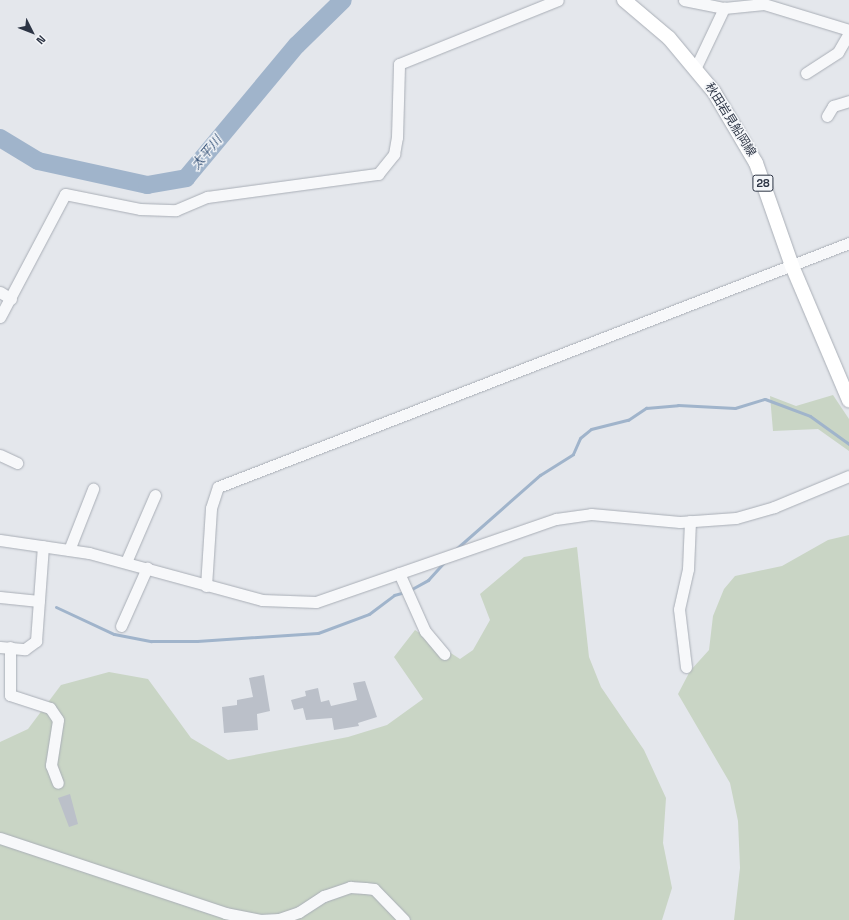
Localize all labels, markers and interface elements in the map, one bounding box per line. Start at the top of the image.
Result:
north arrow [12,12,52,52]
text: N [33,33,49,47]
street label: 秋田岩見船岡線 [702,81,758,159]
water label: 太平川 [188,133,226,173]
road number: 28 [752,174,774,192]

